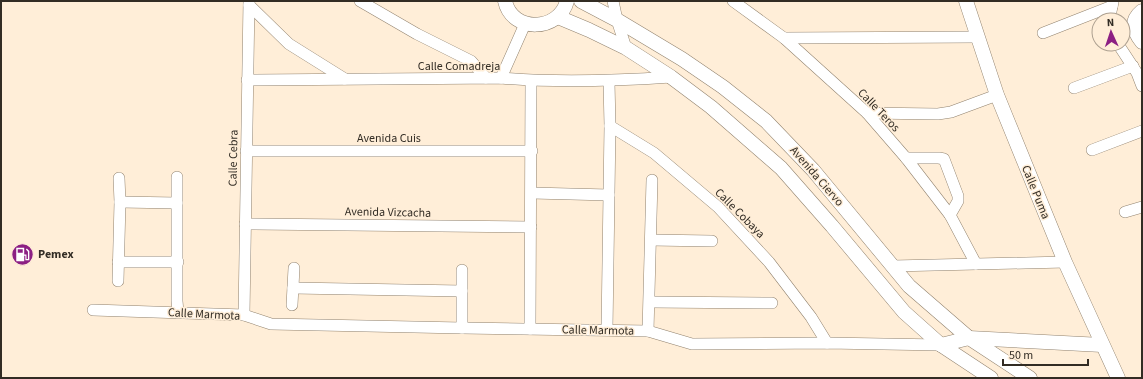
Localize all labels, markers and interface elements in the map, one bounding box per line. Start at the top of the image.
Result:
north arrow [1091,12,1131,52]
text: N [1106,15,1115,30]
street label: Calle Comadreja [418,58,500,75]
street label: Calle Teros [854,85,904,136]
street label: Calle Cebra [225,129,242,187]
street label: Avenida Cuis [357,130,421,147]
street label: Avenida Ciervo [786,143,848,210]
street label: Calle Puma [1017,163,1054,222]
street label: Calle Cobaya [711,184,769,242]
street label: Avenida Vizcacha [345,203,431,222]
fuel station icon: Pemex [10,241,36,267]
place label: Pemex [38,246,74,263]
street label: Calle Marmota [167,304,241,325]
street label: Calle Marmota [562,321,634,340]
scale bar [1003,341,1088,367]
text: 50 m [1009,347,1033,364]

